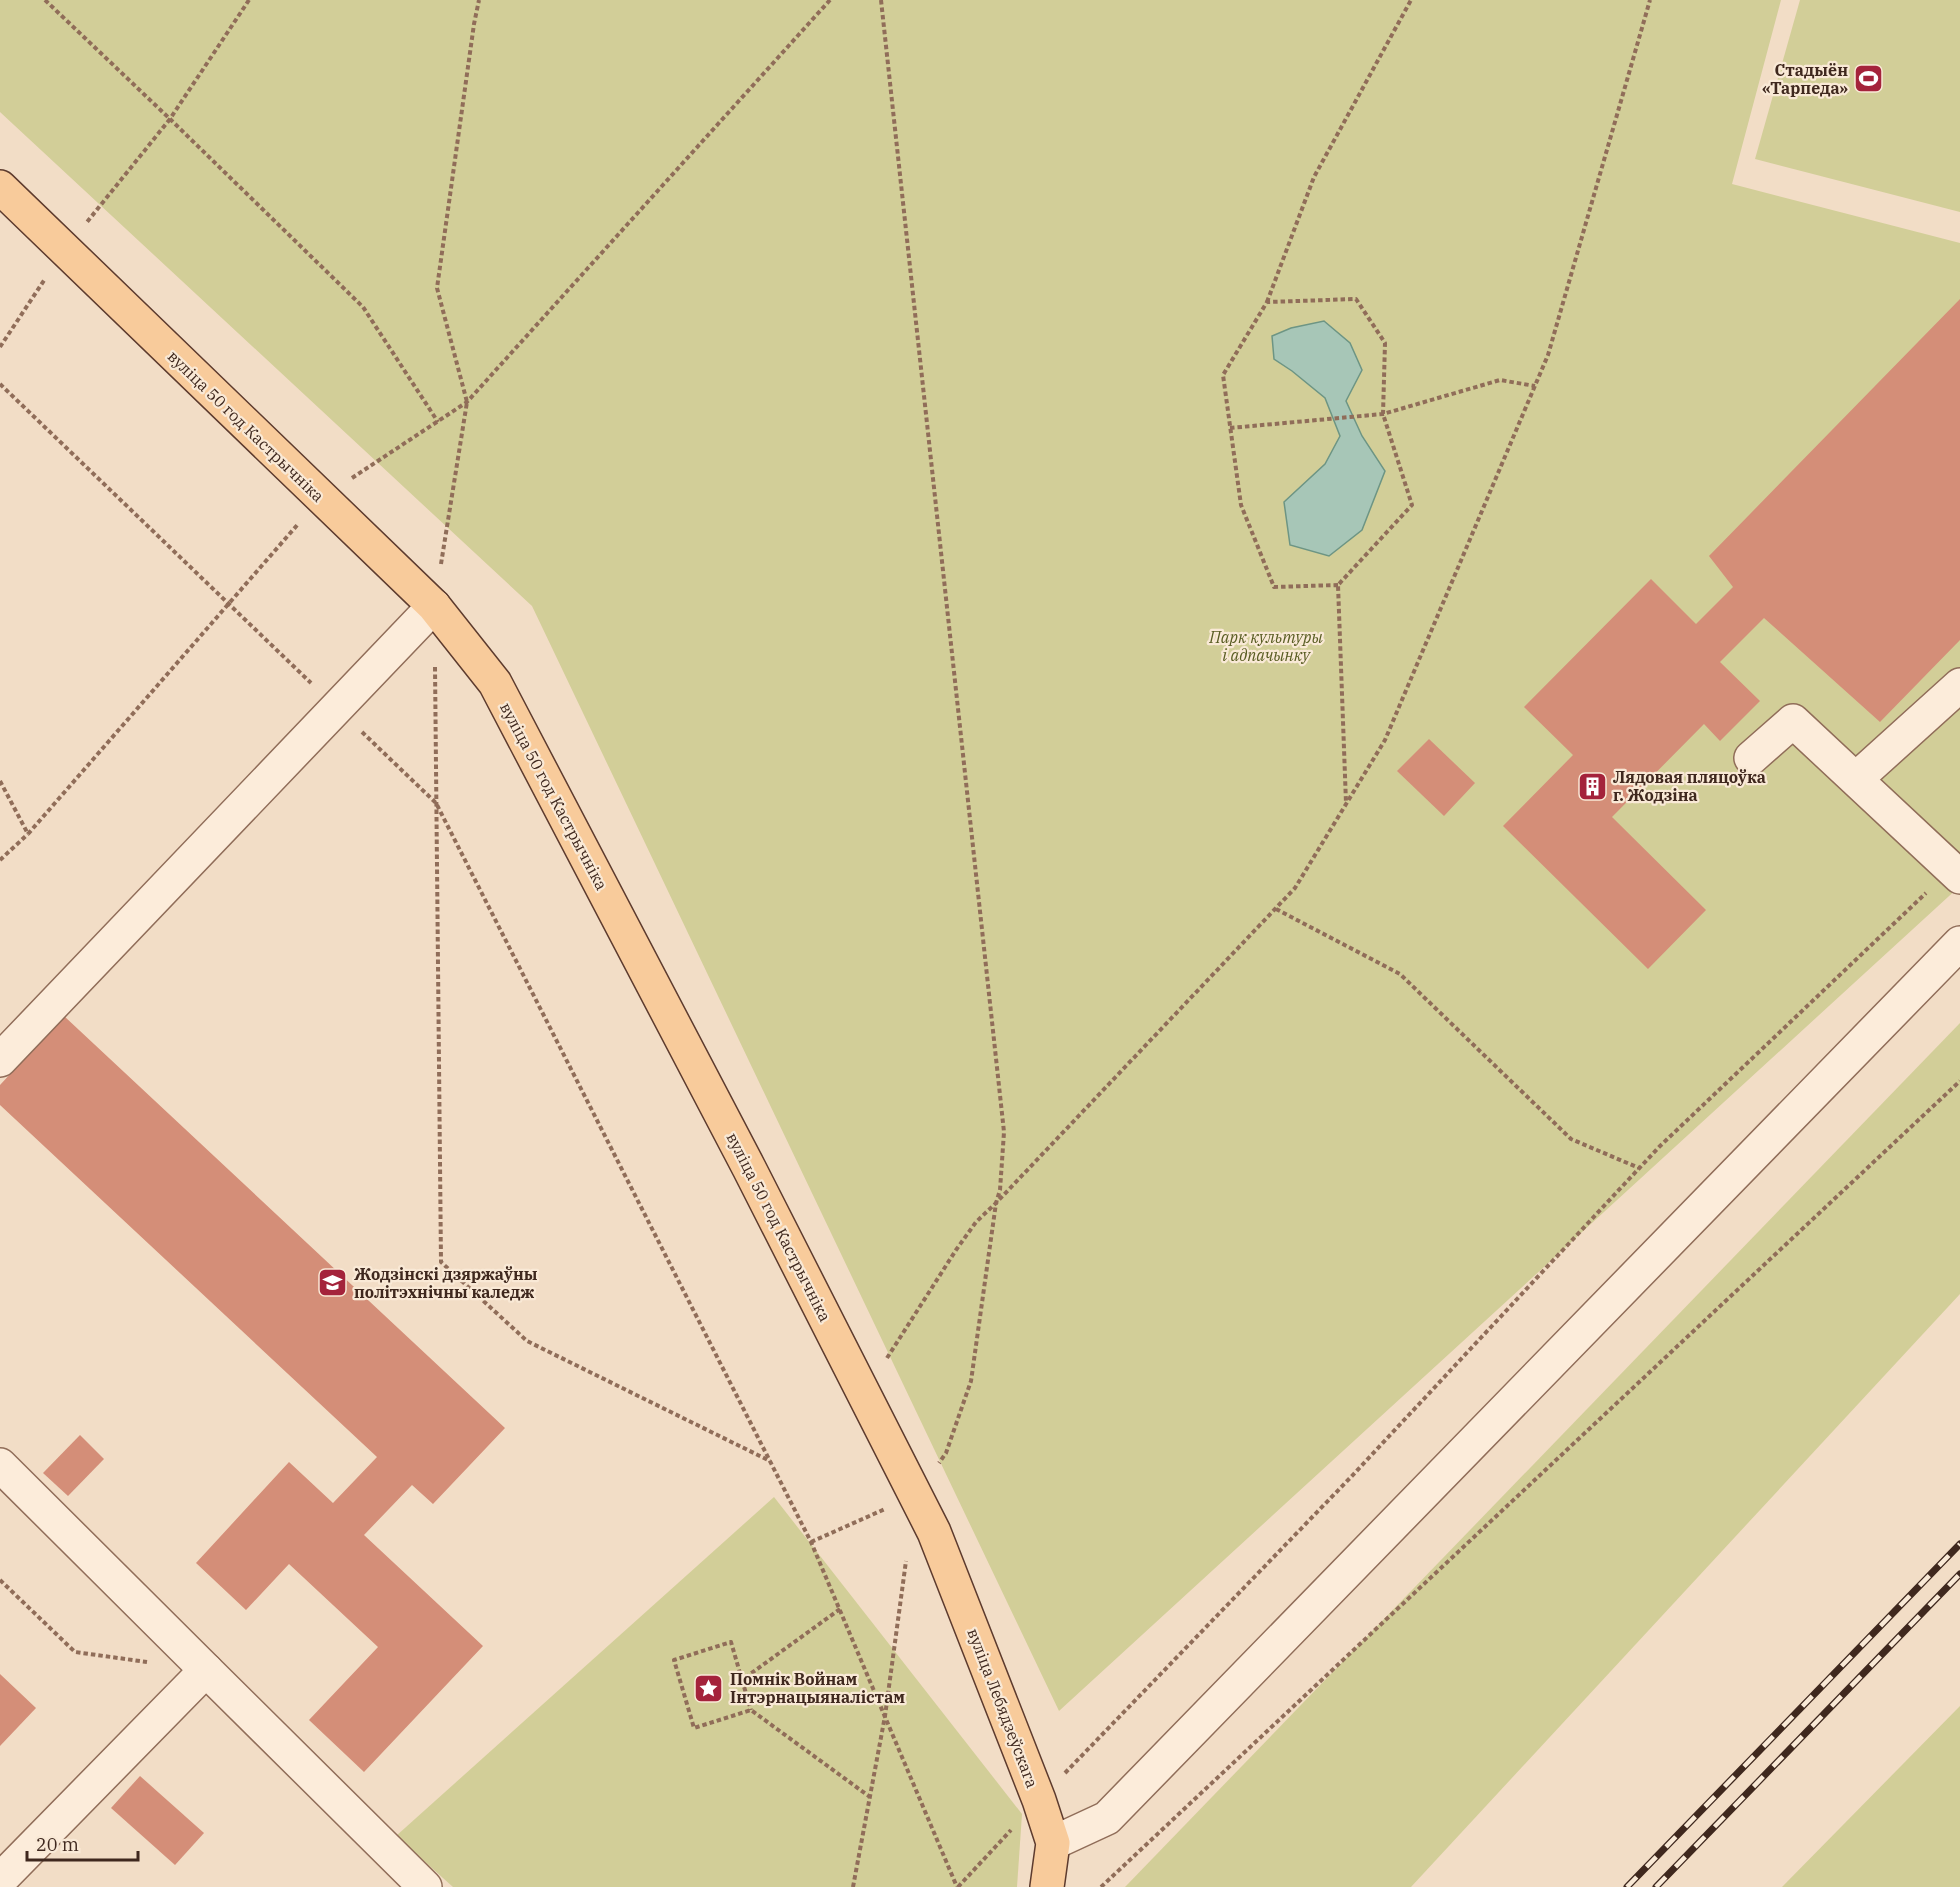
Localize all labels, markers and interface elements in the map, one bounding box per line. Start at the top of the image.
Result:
place label: Стадыён «Тарпеда» [1762,60,1848,98]
sports icon: Стадыён «Тарпеда» [1853,63,1885,95]
street label: вуліца 50 год Кастрычніка [164,346,329,506]
park label: Парк культуры і адпачынку [1208,627,1323,665]
street label: вуліца 50 год Кастрычніка [496,699,612,894]
place label: Лядовая пляцоўка г. Жодзіна [1613,767,1766,805]
building icon: Лядовая пляцоўка г. Жодзіна [1576,770,1608,802]
street label: вуліца 50 год Кастрычніка [722,1129,836,1325]
place label: Жодзінскі дзяржаўны політэхнічны каледж [354,1264,538,1302]
school or university icon: Жодзінскі дзяржаўны політэхнічны каледж [317,1267,349,1299]
street label: вуліца Лебядзеўскага [963,1625,1043,1791]
place label: Помнік Войнам Інтэрнацыяналістам [730,1669,905,1707]
place icon: Помнік Войнам Інтэрнацыяналістам [693,1672,725,1704]
scale bar [27,1824,138,1862]
text: 20 m [36,1833,79,1856]

